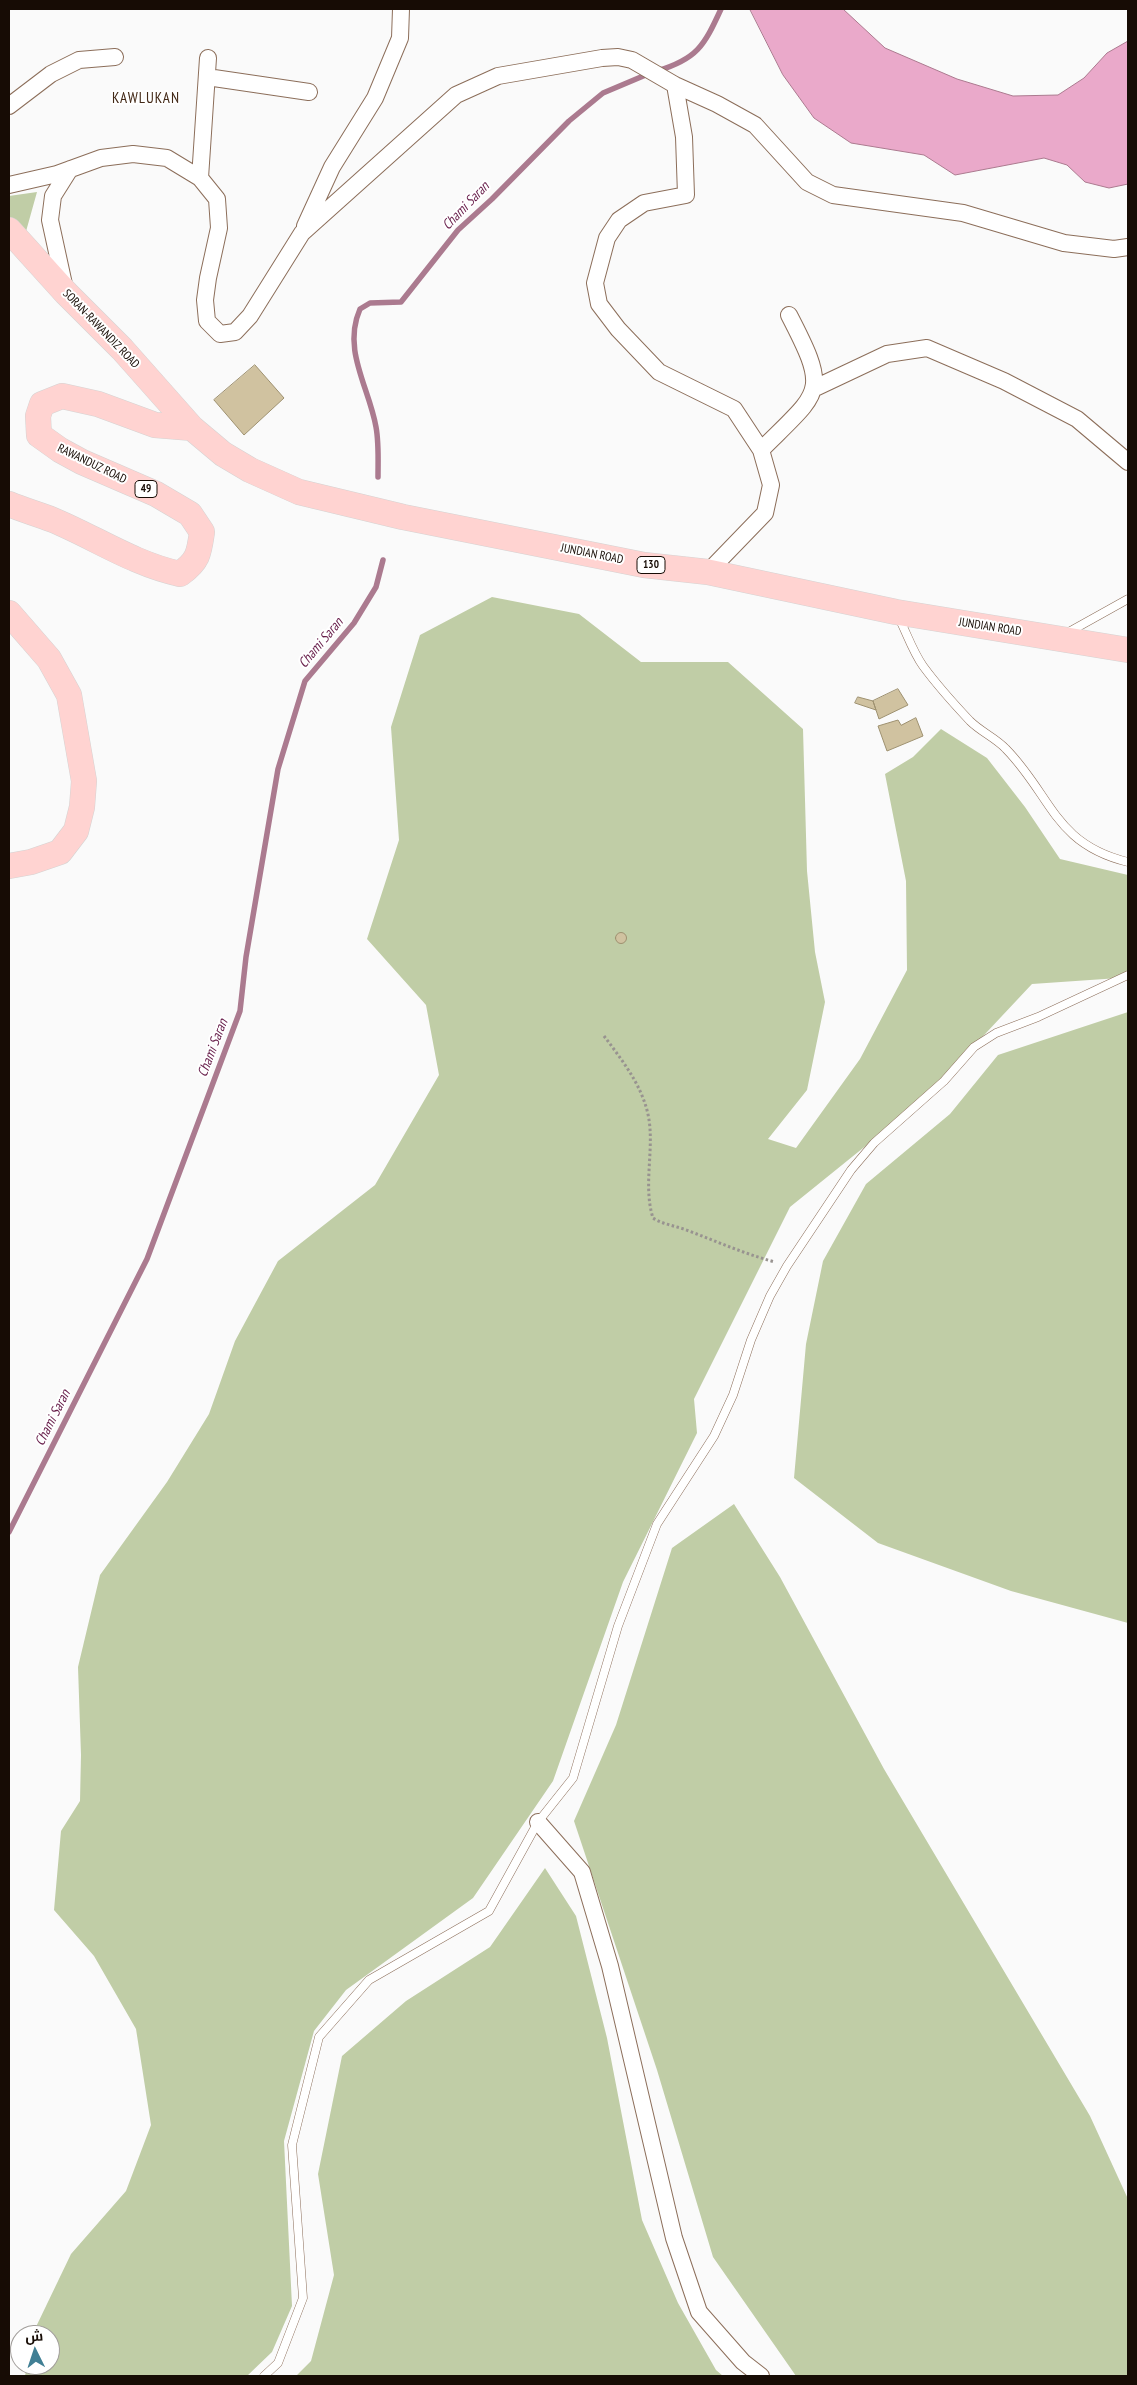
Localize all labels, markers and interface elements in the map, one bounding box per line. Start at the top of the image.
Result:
district label: KAWLUKAN [111,90,181,108]
water label: Chami Saran [439,178,493,234]
street label: SORAN-RAWANDIZ ROAD [60,287,142,371]
street label: RAWANDUZ ROAD [55,441,129,487]
road number: 49 [135,480,157,498]
street label: JUNDIAN ROAD [560,541,624,567]
road number: 130 [637,556,665,574]
water label: Chami Saran [295,614,347,672]
street label: JUNDIAN ROAD [958,615,1022,639]
water label: Chami Saran [194,1017,232,1079]
water label: Chami Saran [32,1387,74,1449]
north arrow [10,2325,60,2375]
text: ش [24,2326,44,2346]

